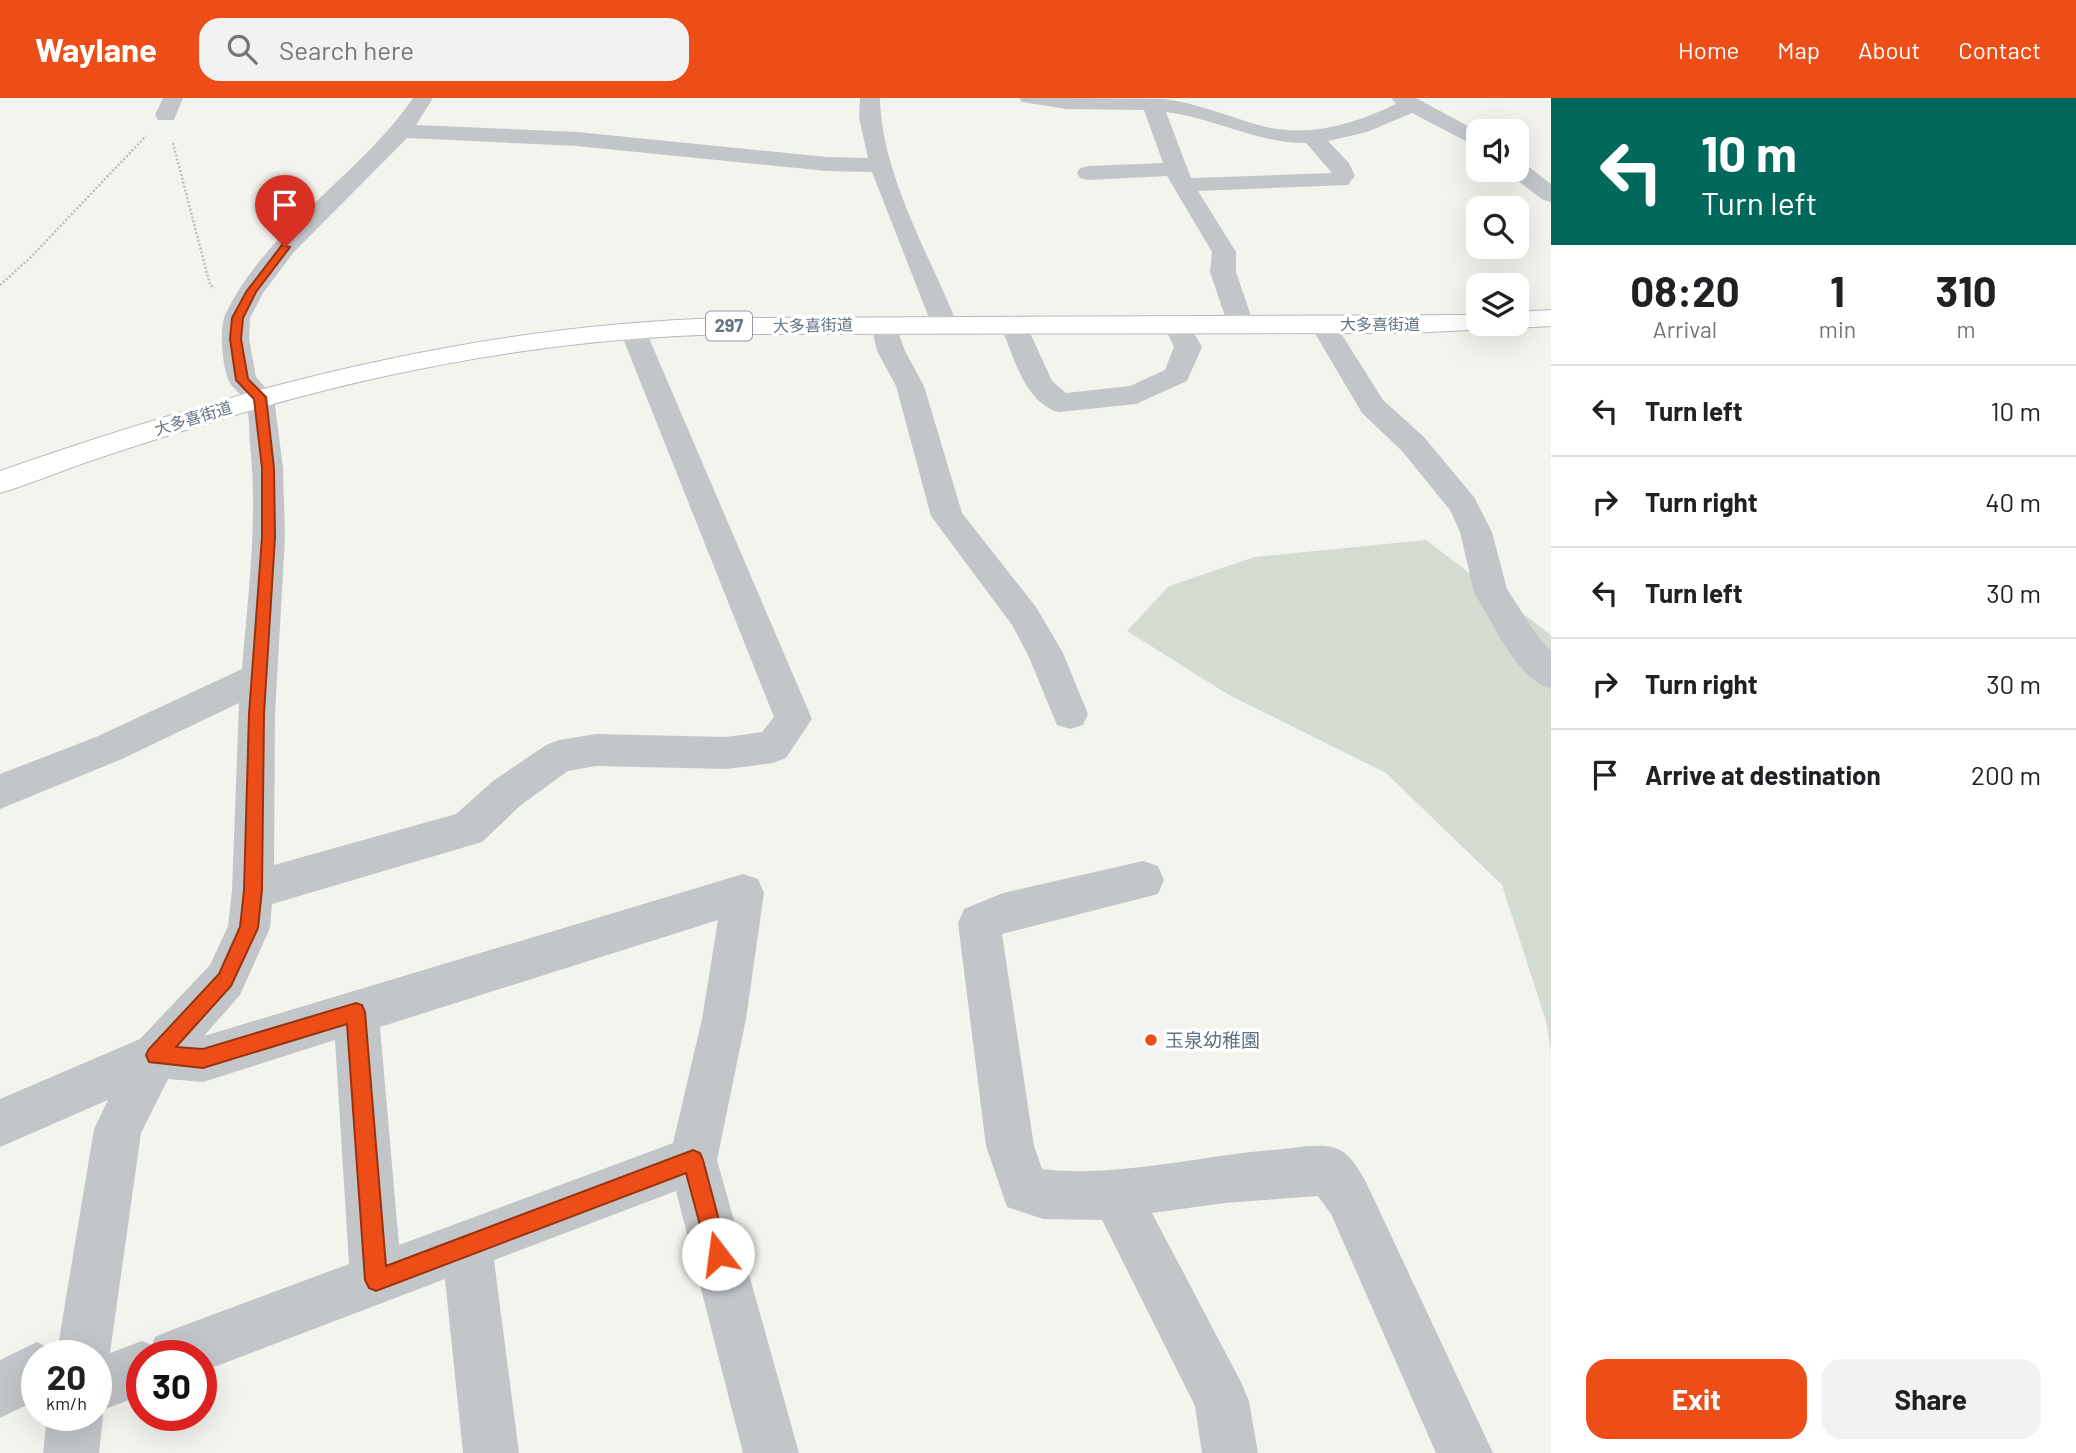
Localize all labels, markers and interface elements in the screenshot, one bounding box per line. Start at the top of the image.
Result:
search box [199,18,689,81]
text: Waylane [35,29,157,69]
icon: search [223,30,261,68]
text: Search here [279,34,414,65]
text: Home [1678,35,1739,64]
text: Map [1777,35,1820,64]
text: About [1858,35,1920,64]
text: Contact [1958,35,2041,64]
map controls [1466,119,1529,336]
button: sound [1466,119,1529,182]
text: 10 m [1701,123,1797,182]
icon: left [1586,126,1677,217]
pin [255,175,315,247]
text: Turn left [1701,183,1818,221]
icon: arrive [266,186,304,224]
button: search [1466,196,1529,259]
text: 08:20 [1630,265,1740,315]
text: 1 [1830,265,1845,315]
text: 310 [1935,265,1997,315]
button: layers [1466,273,1529,336]
road number: 297 [706,311,752,340]
street label: 大多喜街道 [773,314,853,335]
street label: 大多喜街道 [1340,314,1420,333]
text: Arrival [1653,315,1717,343]
text: min [1819,315,1856,343]
text: m [1957,315,1976,343]
icon: left [1586,392,1624,430]
text: Turn left [1645,395,1743,426]
text: 10 m [1991,395,2041,426]
street label: 大多喜街道 [152,397,234,438]
icon: right [1586,483,1624,521]
text: Turn right [1645,486,1758,517]
text: 40 m [1985,486,2041,517]
icon: left [1586,574,1624,612]
text: Turn left [1645,577,1743,608]
text: 30 m [1986,577,2041,608]
icon: right [1586,665,1624,703]
text: Turn right [1645,668,1758,699]
text: 30 m [1986,668,2041,699]
icon: arrive [1586,756,1624,794]
text: Arrive at destination [1645,759,1881,790]
text: 200 m [1971,759,2041,790]
place label: 玉泉幼稚園 [1165,1028,1260,1051]
marker: 玉泉幼稚園 [1143,1032,1159,1048]
position arrow [681,1217,755,1291]
speed limit sign: 30 [126,1340,217,1431]
text: 20 [47,1355,86,1397]
button: Exit [1586,1359,1807,1439]
button: Share [1821,1359,2041,1439]
text: km/h [46,1392,87,1414]

